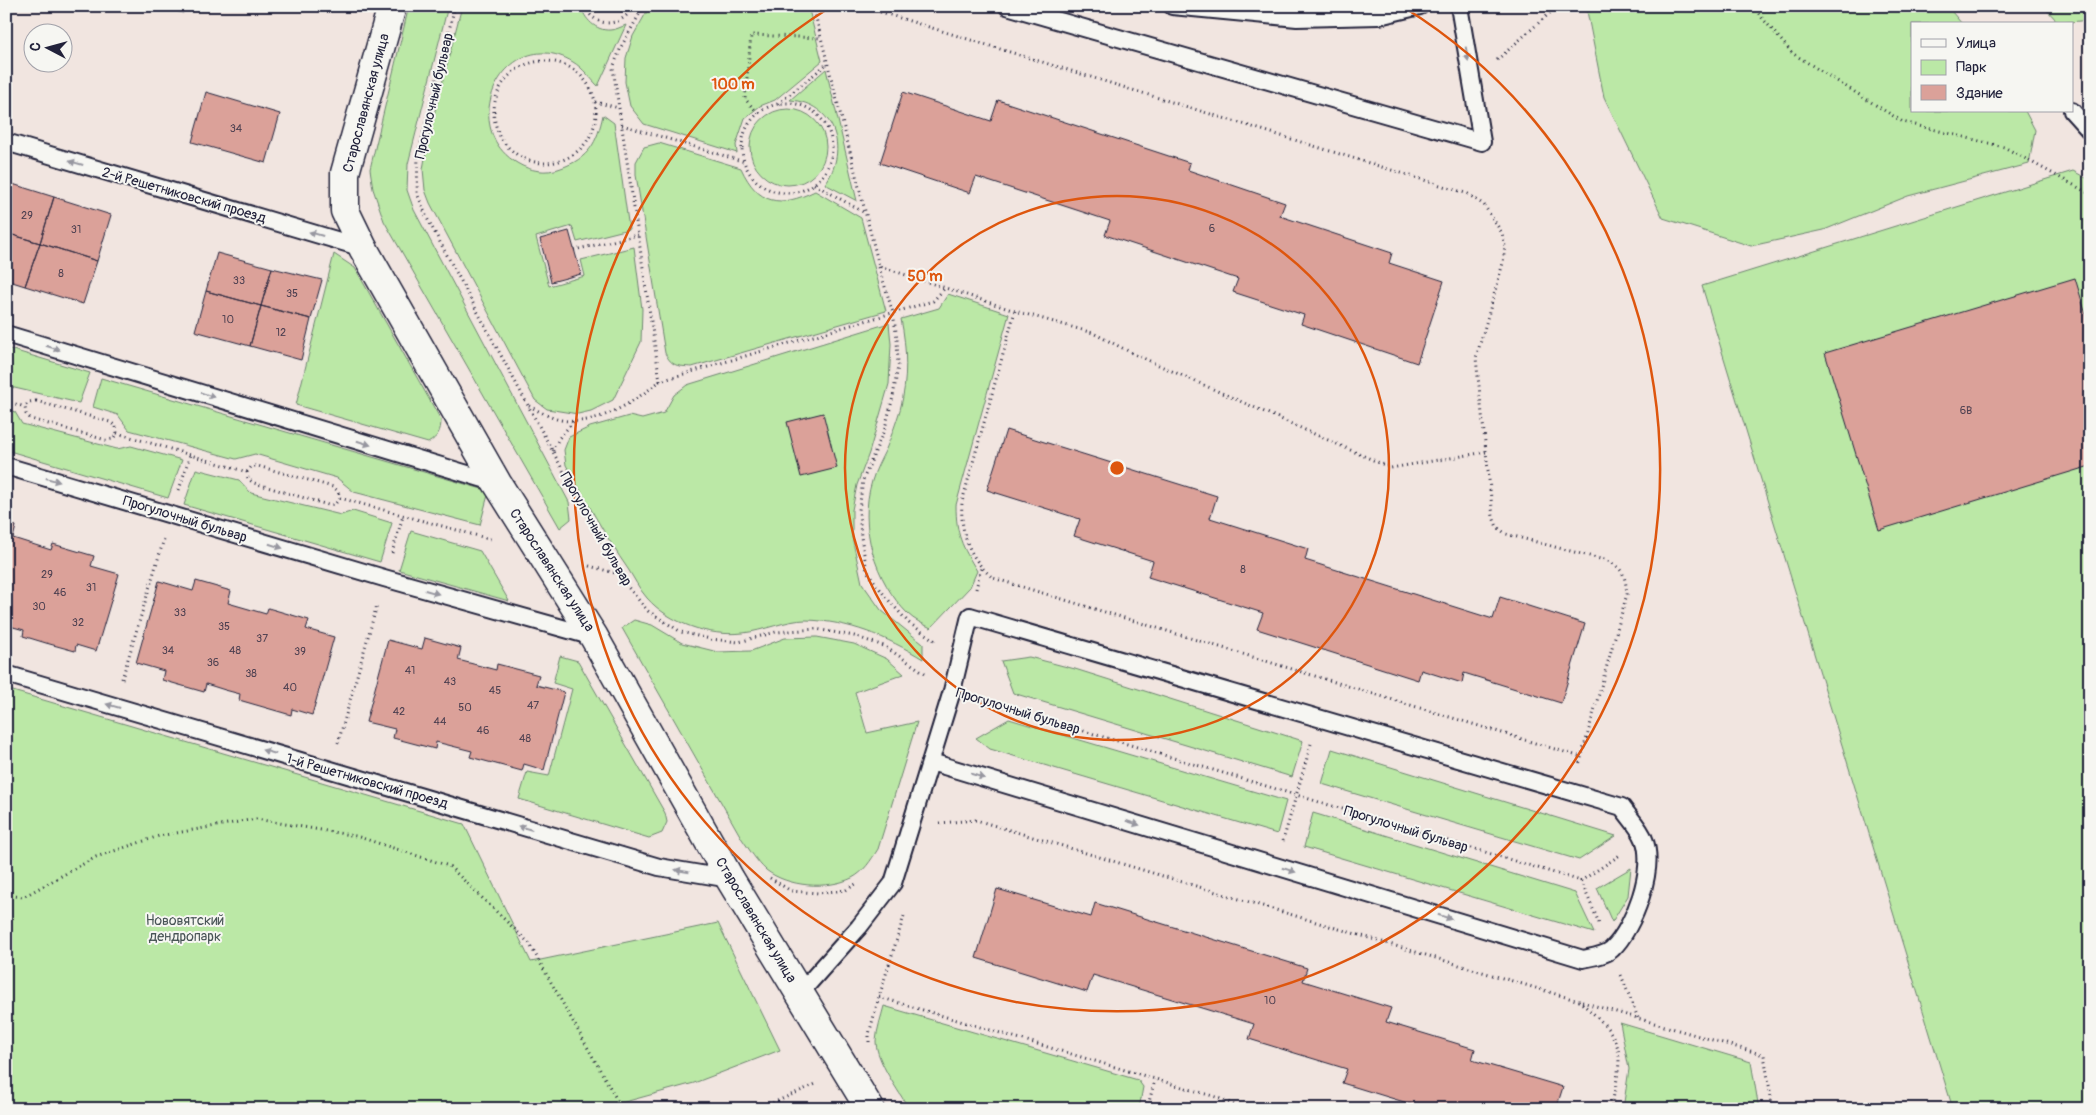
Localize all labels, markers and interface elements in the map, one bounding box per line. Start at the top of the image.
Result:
north arrow [22,22,72,72]
legend [1911,22,2074,112]
street label: Прогулочный бульвар [411,31,457,161]
street label: Старославянская улица [339,32,393,174]
text: Улица [1956,34,1996,53]
text: С [27,41,45,52]
one-way arrow [1464,47,1472,63]
text: Парк [1956,58,1987,77]
text: 100 m [712,75,754,94]
text: Здание [1956,84,2003,103]
house number: 34 [230,122,243,135]
one-way arrow [69,159,84,167]
street label: 2-й Решетниковский проезд [100,163,268,227]
house number: 29 [21,209,33,222]
house number: 6 [1209,222,1215,235]
house number: 31 [71,223,81,236]
one-way arrow [308,230,323,238]
house number: 8 [58,267,64,280]
text: 50 m [908,267,942,286]
house number: 33 [233,274,245,287]
house number: 35 [286,287,298,300]
house number: 10 [222,313,234,326]
house number: 12 [276,326,286,339]
one-way arrow [46,345,61,353]
one-way arrow [201,392,216,400]
house number: 6В [1960,404,1972,417]
one-way arrow [356,439,371,447]
centre of rings [1108,459,1126,477]
street label: Прогулочный бульвар [556,469,636,589]
one-way arrow [46,476,61,484]
street label: Прогулочный бульвар [121,492,249,546]
street label: Старославянская улица [506,505,598,635]
one-way arrow [269,542,284,550]
house number: 8 [1240,563,1246,576]
house number: 29 [41,568,53,581]
house number: 31 [86,581,96,594]
house number: 46 [54,586,66,599]
one-way arrow [424,588,439,596]
house number: 30 [32,600,46,613]
house number: 33 [174,606,186,619]
house number: 32 [72,616,84,629]
house number: 35 [218,620,230,633]
house number: 37 [256,632,268,645]
house number: 34 [162,644,175,657]
house number: 48 [229,644,241,657]
house number: 39 [294,645,306,658]
house number: 36 [207,656,219,669]
house number: 41 [405,664,415,677]
house number: 38 [245,667,257,680]
house number: 43 [444,675,456,688]
house number: 40 [283,681,297,694]
house number: 45 [489,684,501,697]
street label: Прогулочный бульвар [954,684,1082,738]
house number: 47 [527,699,539,712]
one-way arrow [105,701,120,709]
house number: 50 [458,701,472,714]
house number: 42 [393,705,405,718]
house number: 44 [434,715,447,728]
house number: 46 [477,724,489,737]
house number: 48 [519,732,531,745]
one-way arrow [261,747,276,755]
street label: 1-й Решетниковский проезд [284,750,450,812]
one-way arrow [971,772,986,780]
street label: Прогулочный бульвар [1342,802,1470,856]
one-way arrow [1126,819,1141,827]
one-way arrow [518,823,533,831]
street label: Старославянская улица [712,854,800,986]
one-way arrow [673,866,689,874]
one-way arrow [1282,866,1297,874]
park label: Нововятский дендропарк [146,912,224,945]
one-way arrow [1437,914,1452,921]
house number: 10 [1264,994,1276,1007]

